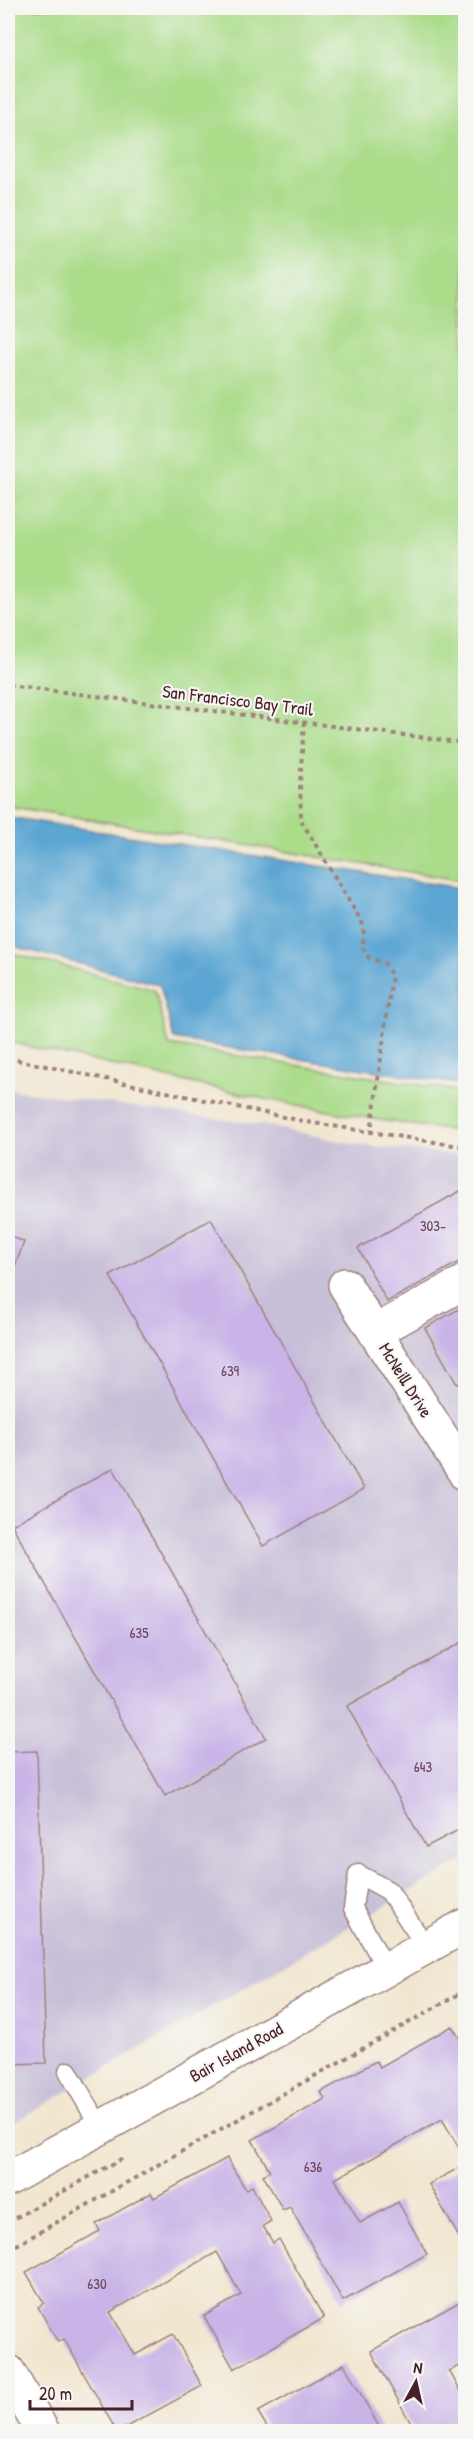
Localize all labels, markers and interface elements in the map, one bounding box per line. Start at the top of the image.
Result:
street label: San Francisco Bay Trail [161,678,315,722]
house number: 303- [420,1215,446,1236]
street label: McNeill Drive [373,1338,439,1422]
house number: 639 [221,1360,240,1381]
house number: 635 [129,1622,149,1643]
house number: 643 [414,1756,432,1777]
street label: Bair Island Road [185,2016,287,2088]
house number: 636 [304,2156,322,2177]
house number: 630 [87,2273,107,2294]
north arrow [386,2352,446,2412]
text: N [412,2356,424,2379]
scale bar [30,2373,132,2411]
text: 20 m [39,2381,72,2406]

